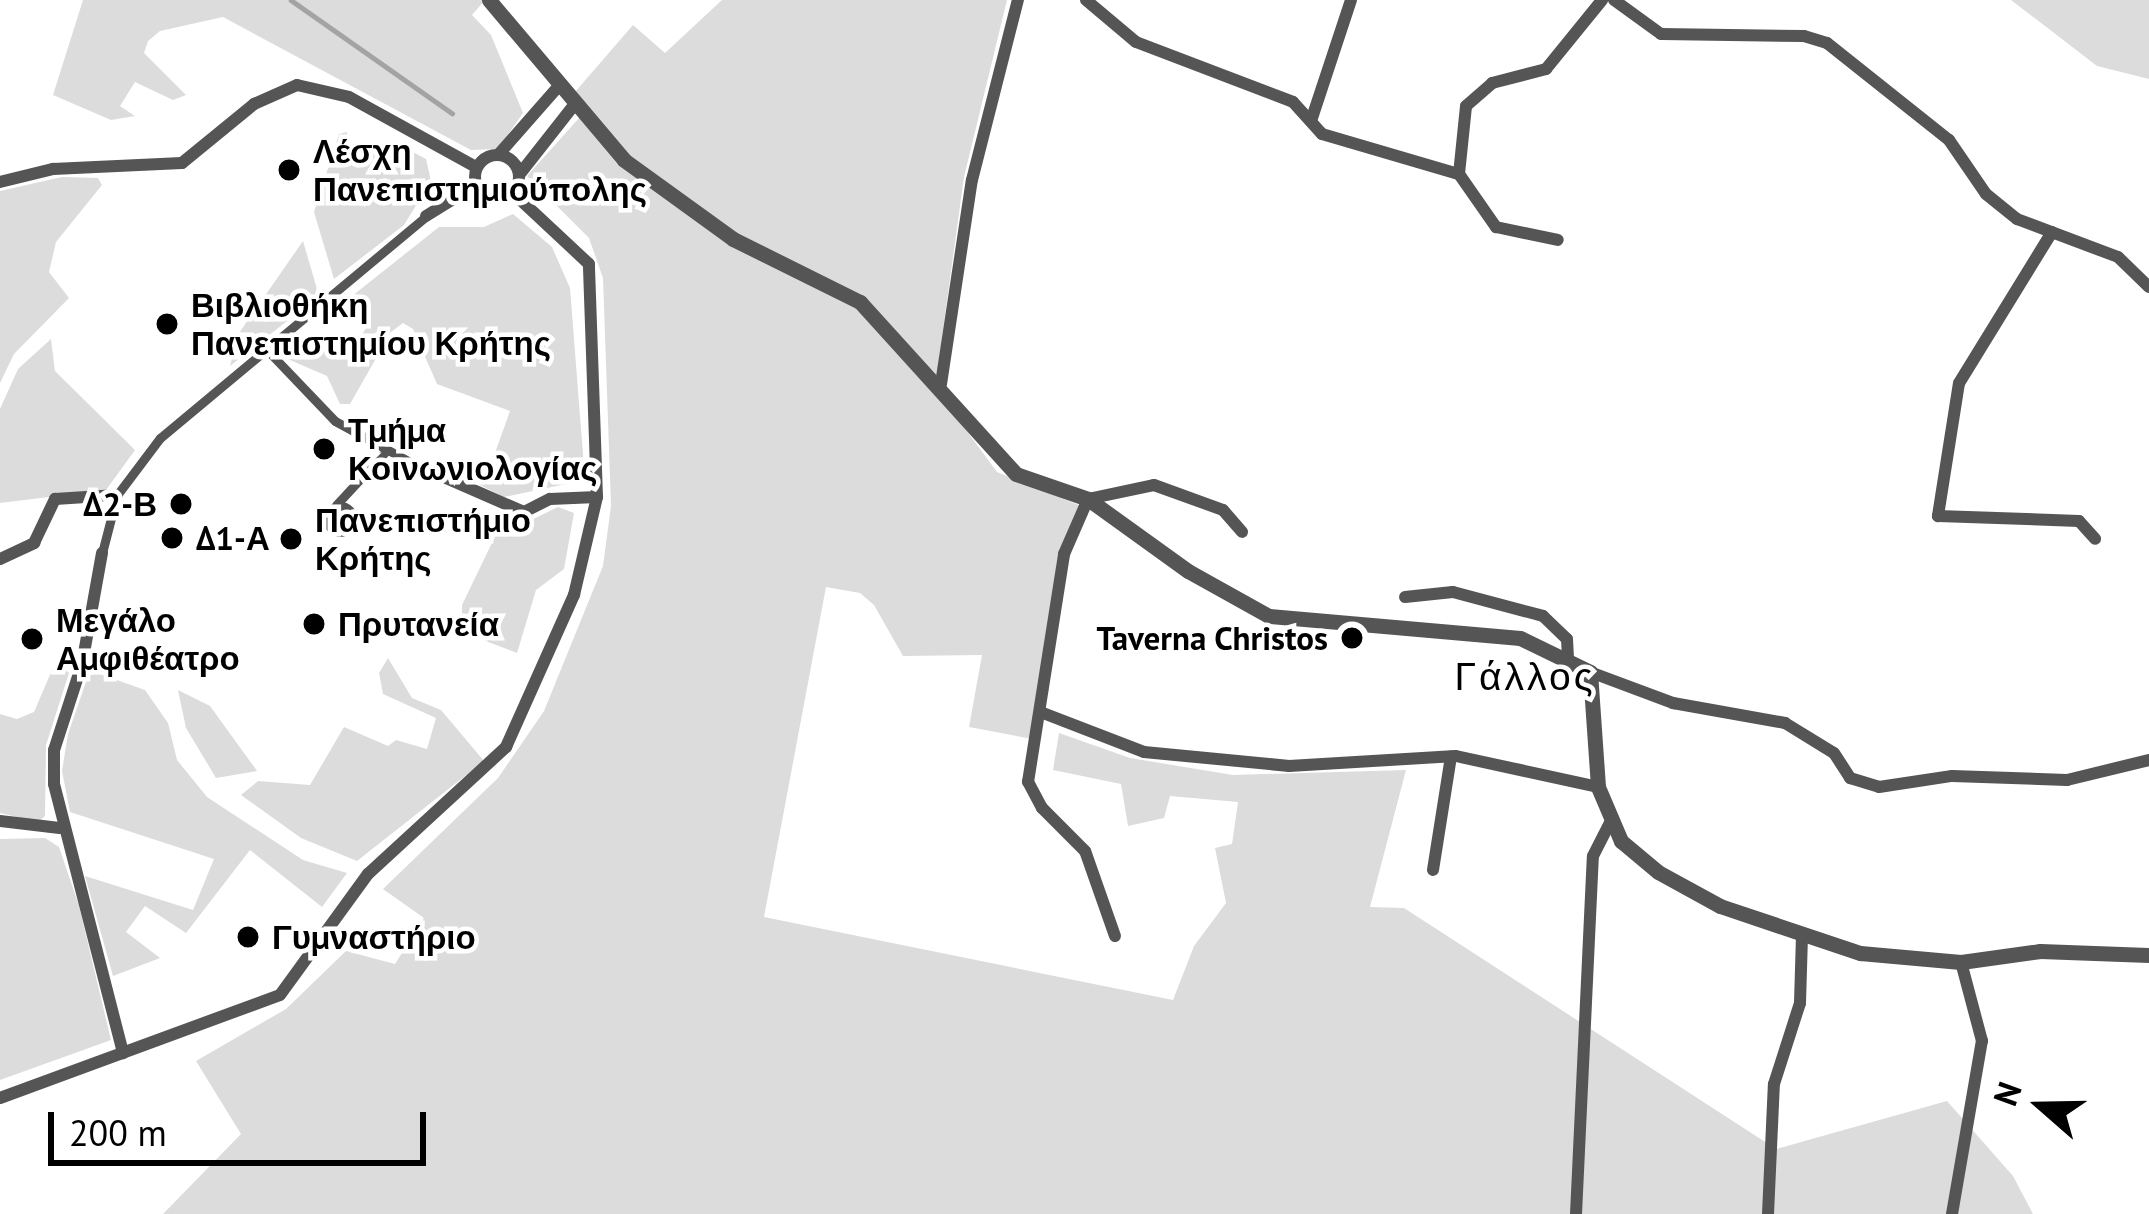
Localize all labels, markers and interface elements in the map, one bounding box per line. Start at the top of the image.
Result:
place label: Λέσχη Πανεπιστημιούπολης [313,131,647,209]
marker: Λέσχη Πανεπιστημιούπολης [276,157,302,183]
place label: Βιβλιοθήκη Πανεπιστημίου Κρήτης [191,285,551,363]
marker: Βιβλιοθήκη Πανεπιστημίου Κρήτης [154,311,180,337]
place label: Τμήμα Κοινωνιολογίας [348,410,597,488]
marker: Τμήμα Κοινωνιολογίας [311,436,337,462]
place label: Δ2-Β [83,484,157,524]
marker: Δ2-Β [168,491,194,517]
place label: Πανεπιστήμιο Κρήτης [315,500,531,578]
place label: Δ1-Α [196,518,270,558]
marker: Δ1-Α [159,525,185,551]
marker: Πανεπιστήμιο Κρήτης [278,526,304,552]
place label: Μεγάλο Αμφιθέατρο [56,600,240,678]
place label: Πρυτανεία [338,604,499,644]
marker: Πρυτανεία [301,611,327,637]
place label: Taverna Christos [1096,618,1328,658]
marker: Taverna Christos [1339,625,1365,651]
marker: Μεγάλο Αμφιθέατρο [19,626,45,652]
district label: Γάλλος [1455,653,1595,699]
place label: Γυμναστήριο [272,917,476,957]
marker: Γυμναστήριο [235,924,261,950]
north arrow [1981,1046,2101,1166]
text: N [1983,1076,2031,1111]
scale bar [54,1088,432,1162]
text: 200 m [69,1109,167,1156]

